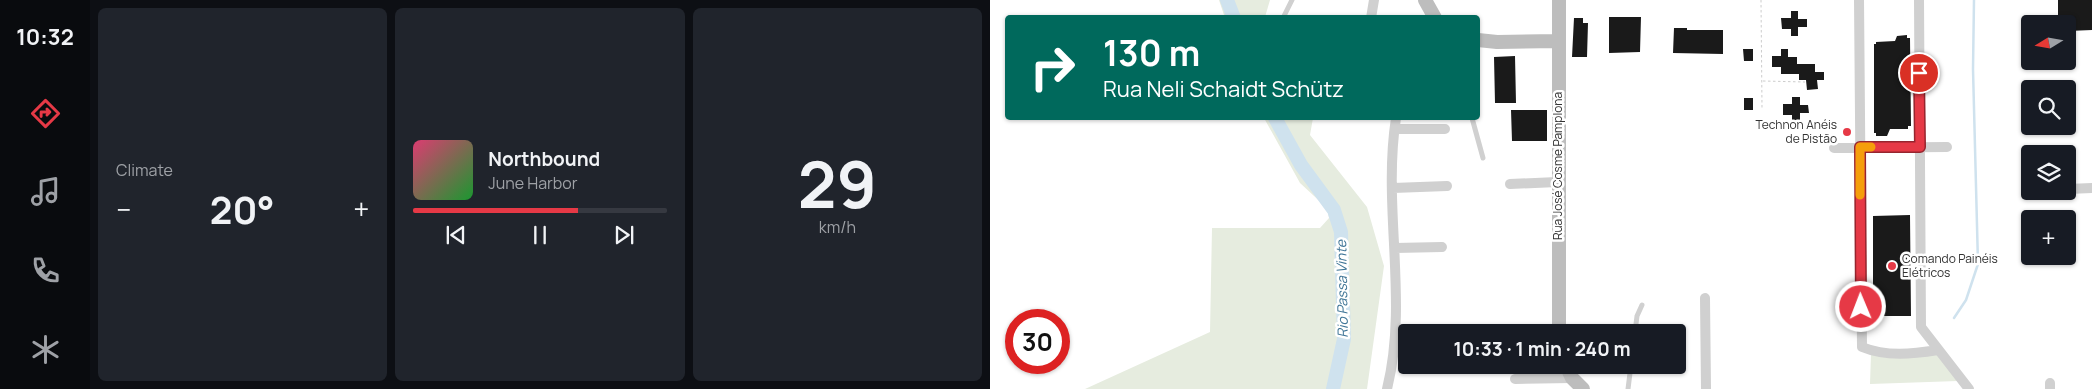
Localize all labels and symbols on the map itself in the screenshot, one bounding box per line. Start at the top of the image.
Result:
north arrow [2021,15,2076,70]
pin [1898,52,1940,94]
street label: Rua José Cosme Pamplona [1549,92,1566,240]
place label: Technon Anéis de Pistão [1755,116,1837,147]
marker: Technon Anéis de Pistão [1841,126,1853,138]
water label: Rio Passa Vinte [1331,239,1352,338]
place label: Comando Painéis Elétricos [1902,250,1998,281]
marker: Comando Painéis Elétricos [1886,260,1898,272]
position arrow [1834,280,1886,332]
speed limit sign: 30 [1005,309,1070,374]

